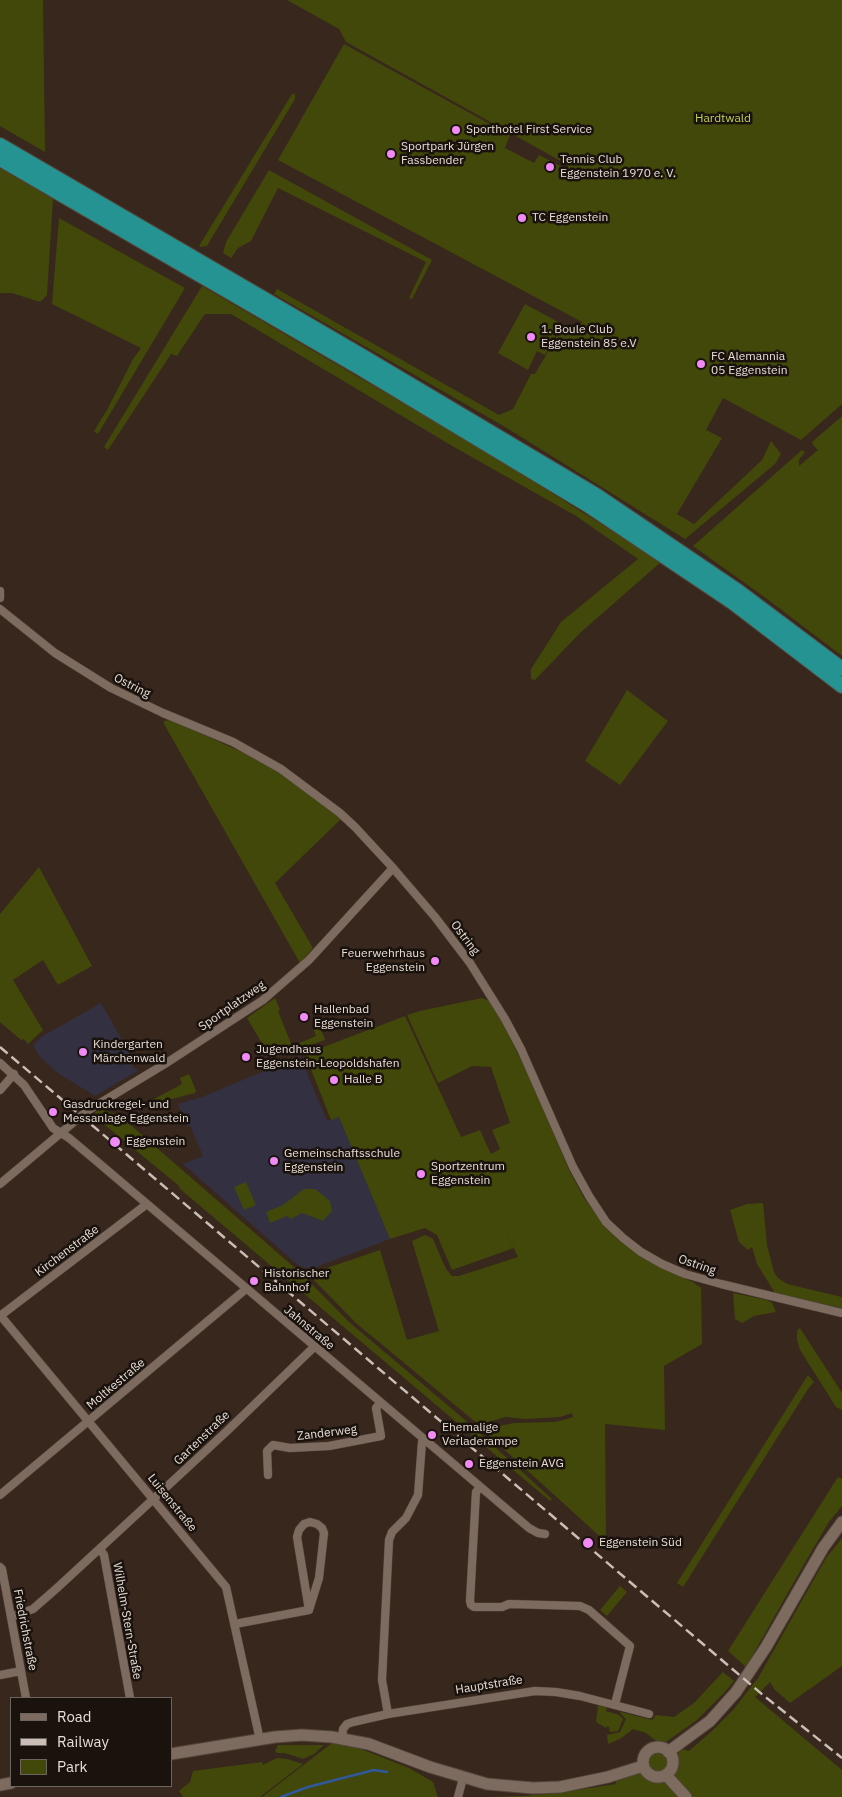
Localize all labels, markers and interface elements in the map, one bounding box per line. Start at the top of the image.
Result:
park label: Hardtwald [695,112,751,126]
place label: Sporthotel First Service [466,123,592,137]
marker: Sporthotel First Service [450,124,462,136]
place label: Sportpark Jürgen Fassbender [401,140,494,168]
marker: Sportpark Jürgen Fassbender [385,148,397,160]
place label: Tennis Club Eggenstein 1970 e. V. [560,153,676,181]
marker: Tennis Club Eggenstein 1970 e. V. [544,161,556,173]
place label: TC Eggenstein [532,211,608,225]
marker: TC Eggenstein [516,212,528,224]
place label: 1. Boule Club Eggenstein 85 e.V [541,323,637,351]
marker: 1. Boule Club Eggenstein 85 e.V [525,331,537,343]
place label: FC Alemannia 05 Eggenstein [711,350,788,378]
marker: FC Alemannia 05 Eggenstein [695,358,707,370]
street label: Ostring [111,671,153,701]
street label: Ostring [448,918,482,958]
place label: Feuerwehrhaus Eggenstein [341,947,425,975]
marker: Feuerwehrhaus Eggenstein [429,955,441,967]
street label: Sportplatzweg [196,978,268,1034]
place label: Hallenbad Eggenstein [314,1003,373,1031]
marker: Hallenbad Eggenstein [298,1011,310,1023]
place label: Kindergarten Märchenwald [93,1038,165,1066]
place label: Jugendhaus Eggenstein-Leopoldshafen [256,1043,399,1071]
marker: Kindergarten Märchenwald [77,1046,89,1058]
marker: Jugendhaus Eggenstein-Leopoldshafen [240,1051,252,1063]
place label: Halle B [344,1073,383,1087]
marker: Halle B [328,1074,340,1086]
place label: Gasdruckregel- und Messanlage Eggenstein [63,1098,189,1126]
marker: Gasdruckregel- und Messanlage Eggenstein [47,1106,59,1118]
marker: Eggenstein [108,1135,122,1149]
place label: Eggenstein [126,1135,185,1149]
place label: Gemeinschaftsschule Eggenstein [284,1147,400,1175]
marker: Gemeinschaftsschule Eggenstein [268,1155,280,1167]
place label: Sportzentrum Eggenstein [431,1160,505,1188]
marker: Sportzentrum Eggenstein [415,1168,427,1180]
street label: Kirchenstraße [32,1222,102,1280]
street label: Ostring [676,1252,718,1278]
place label: Historischer Bahnhof [264,1267,329,1295]
marker: Historischer Bahnhof [248,1275,260,1287]
street label: Jahnstraße [281,1303,337,1353]
street label: Moltkestraße [84,1355,148,1413]
street label: Gartenstraße [171,1408,233,1468]
place label: Ehemalige Verladerampe [442,1421,518,1449]
street label: Zanderweg [296,1422,358,1444]
marker: Ehemalige Verladerampe [426,1429,438,1441]
place label: Eggenstein AVG [479,1457,564,1471]
marker: Eggenstein AVG [463,1458,475,1470]
street label: Luisenstraße [144,1471,200,1535]
marker: Eggenstein Süd [581,1536,595,1550]
place label: Eggenstein Süd [599,1536,682,1550]
street label: Wilhelm-Stern-Straße [110,1561,144,1681]
street label: Friedrichstraße [10,1588,40,1672]
street label: Hauptstraße [454,1673,524,1697]
legend [10,1697,172,1787]
text: Road [57,1707,92,1726]
text: Railway [57,1732,109,1751]
text: Park [57,1757,87,1776]

